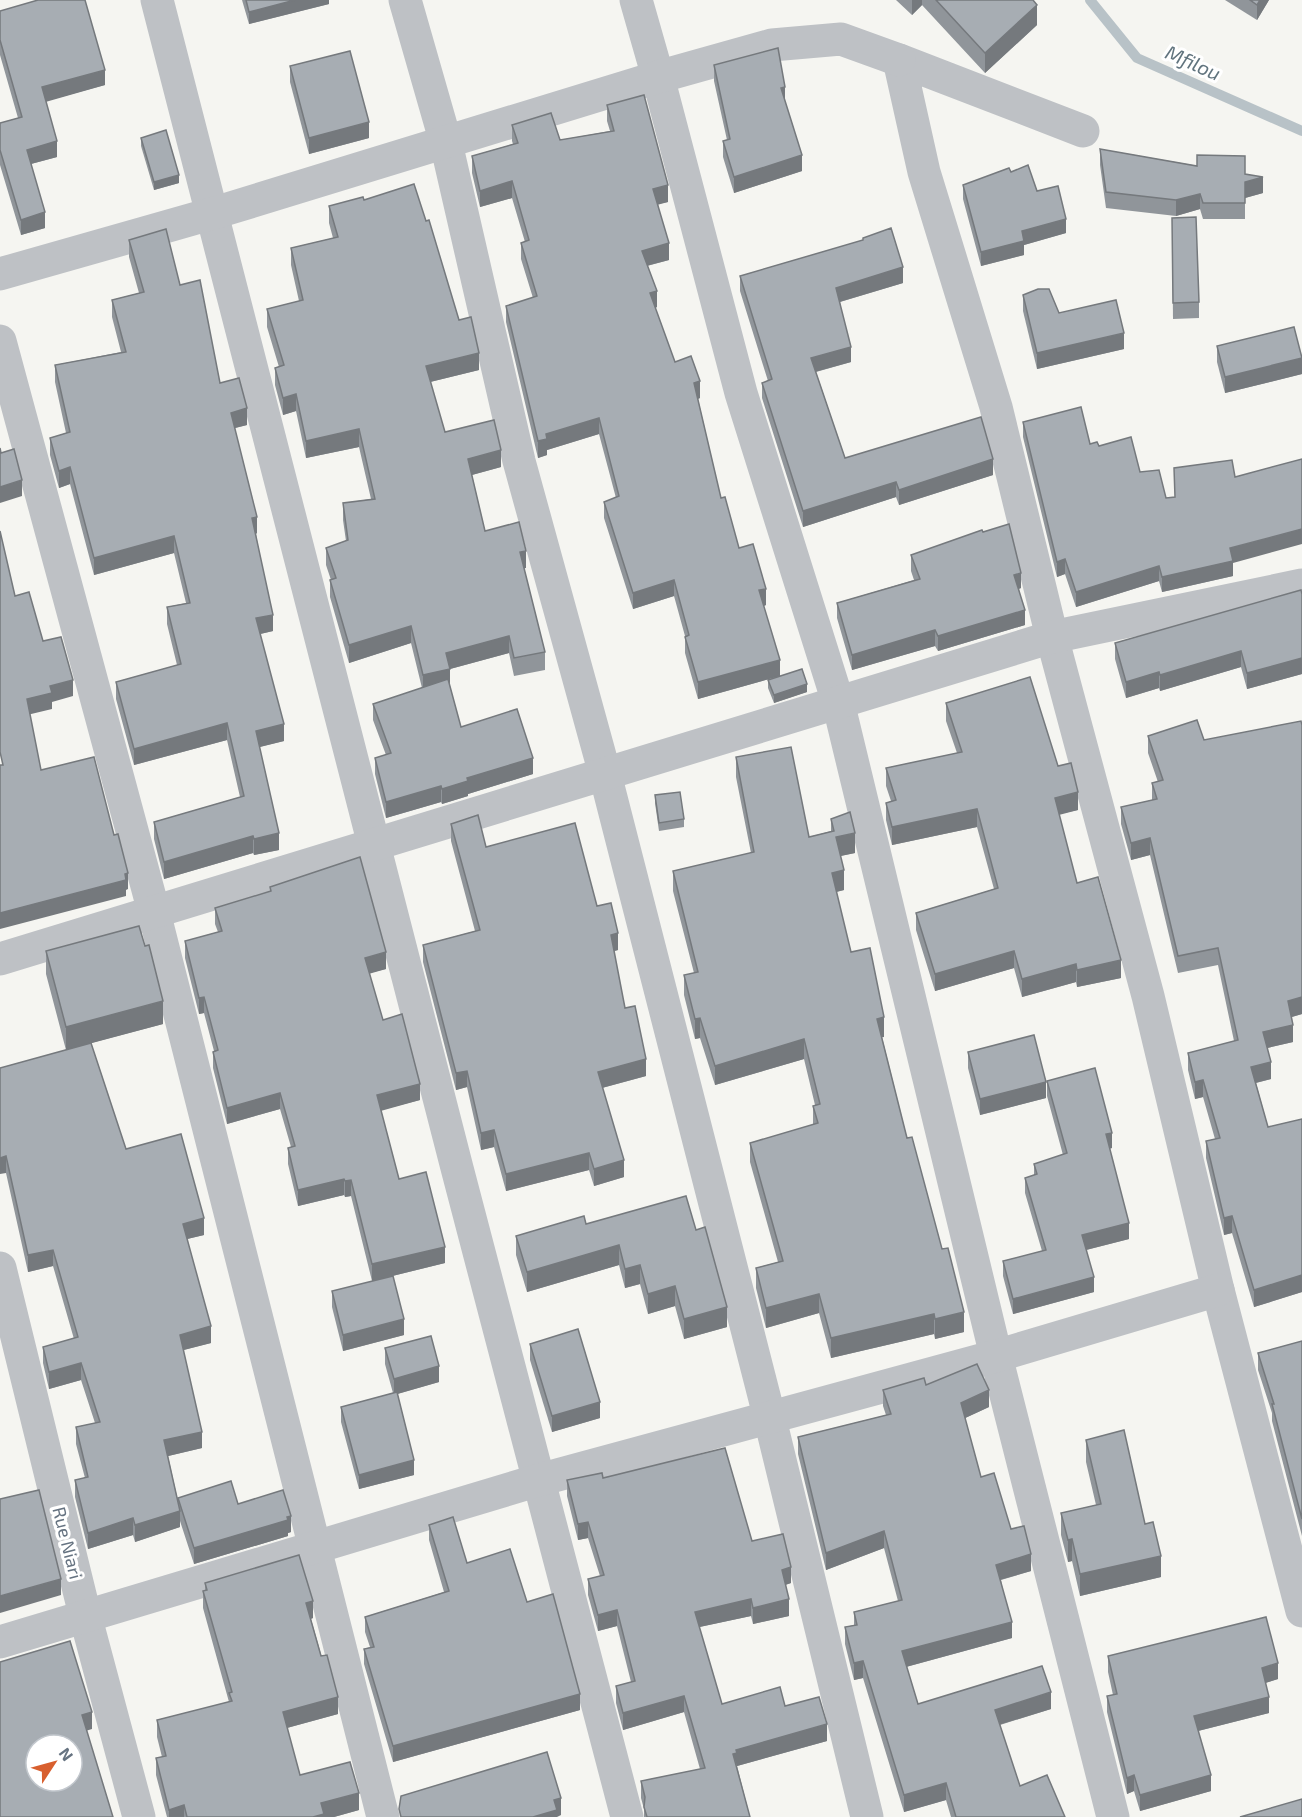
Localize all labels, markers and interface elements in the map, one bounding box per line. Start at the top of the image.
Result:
water label: Mfilou [1162,39,1225,85]
street label: Rue Niari [48,1504,88,1581]
north arrow [24,1733,84,1793]
text: N [55,1744,78,1764]

